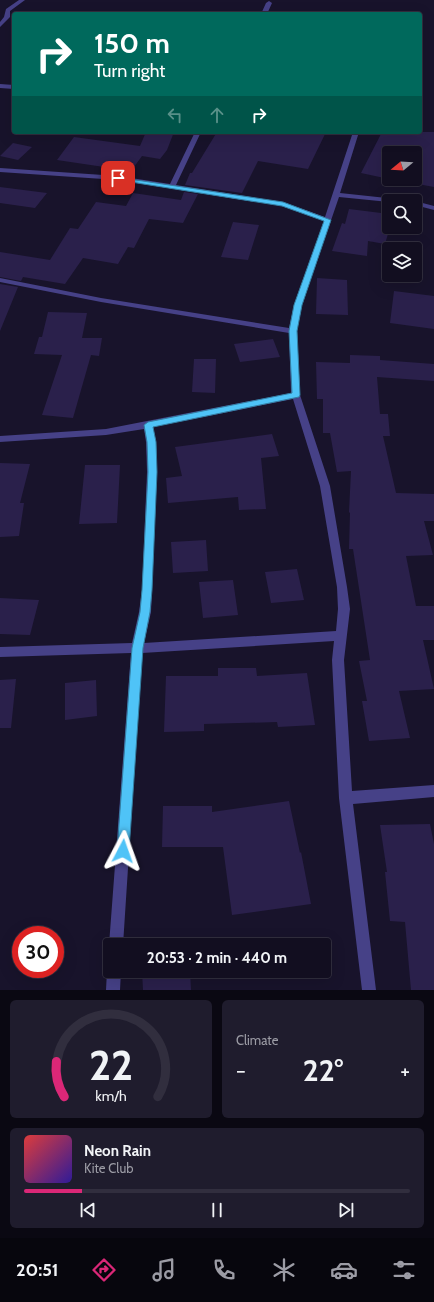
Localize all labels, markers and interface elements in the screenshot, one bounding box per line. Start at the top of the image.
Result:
text: 150 m [94,26,170,60]
icon: right [28,28,80,80]
text: Turn right [94,60,165,82]
icon: left [164,104,186,126]
icon: ahead [206,104,228,126]
icon: right [248,104,270,126]
north arrow [382,146,422,186]
map controls [382,146,422,282]
pin [101,161,135,195]
icon: arrive [107,167,129,189]
button: search [382,194,422,234]
button: layers [382,242,422,282]
position arrow [102,830,144,872]
speed limit sign: 30 [12,926,64,978]
text: 20:53 · 2 min · 440 m [147,949,287,967]
text: Climate [236,1032,278,1048]
text: 22 [89,1040,133,1090]
text: 22° [303,1052,343,1089]
text: − [236,1057,246,1084]
text: + [400,1057,410,1084]
text: km/h [95,1087,127,1105]
text: Neon Rain [84,1142,151,1160]
text: Kite Club [84,1160,133,1176]
icon: previous [77,1199,99,1221]
icon: pause [206,1199,228,1221]
icon: next [335,1199,357,1221]
icon: directions [90,1256,118,1284]
icon: music [150,1256,178,1284]
icon: phone [210,1256,238,1284]
icon: climate [270,1256,298,1284]
icon: car [330,1256,358,1284]
icon: filters [390,1256,418,1284]
text: 20:51 [16,1259,59,1281]

